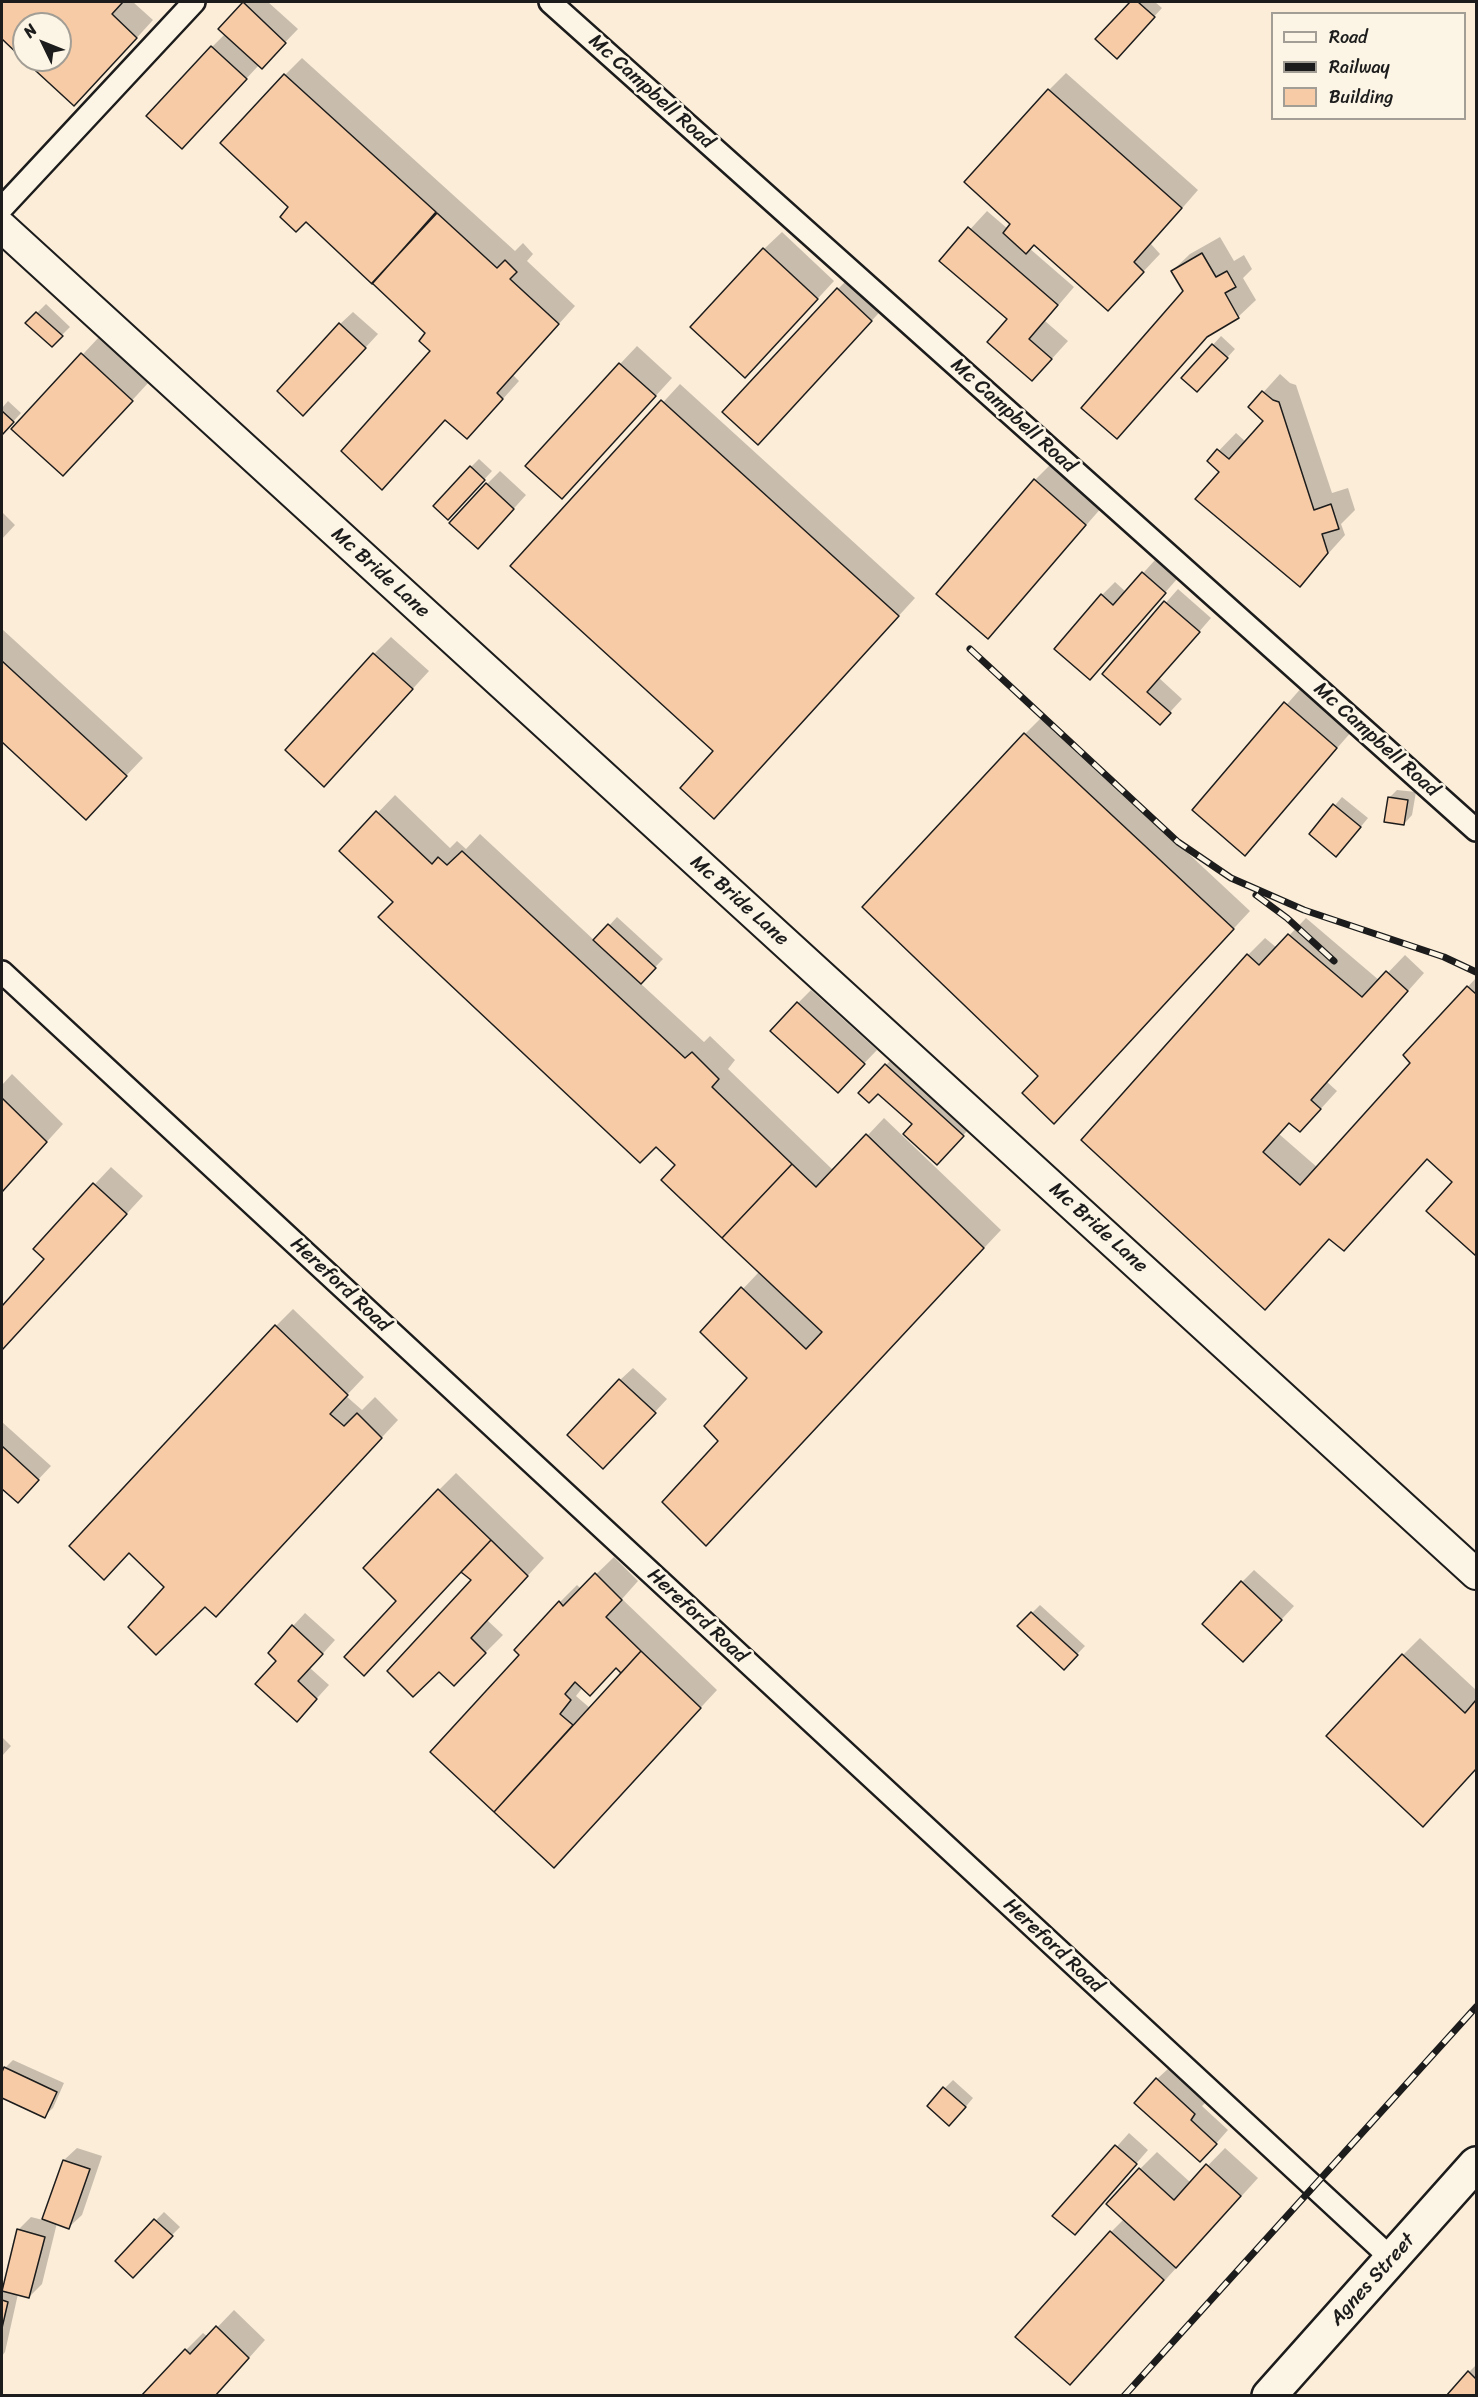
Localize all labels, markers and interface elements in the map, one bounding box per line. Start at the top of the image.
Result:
north arrow [12,12,72,72]
legend [1271,12,1466,120]
text: N [16,17,44,45]
text: Road [1329,21,1368,53]
street label: Mc Campbell Road [583,29,719,155]
text: Railway [1329,51,1390,83]
text: Building [1329,81,1393,113]
street label: Mc Campbell Road [945,353,1081,479]
street label: Mc Bride Lane [326,523,434,623]
street label: Mc Campbell Road [1308,677,1444,803]
street label: Mc Bride Lane [685,851,793,951]
street label: Mc Bride Lane [1044,1178,1152,1278]
street label: Hereford Road [285,1232,395,1338]
street label: Hereford Road [642,1563,752,1669]
street label: Hereford Road [998,1893,1108,1999]
street label: Agnes Street [1325,2229,1421,2331]

